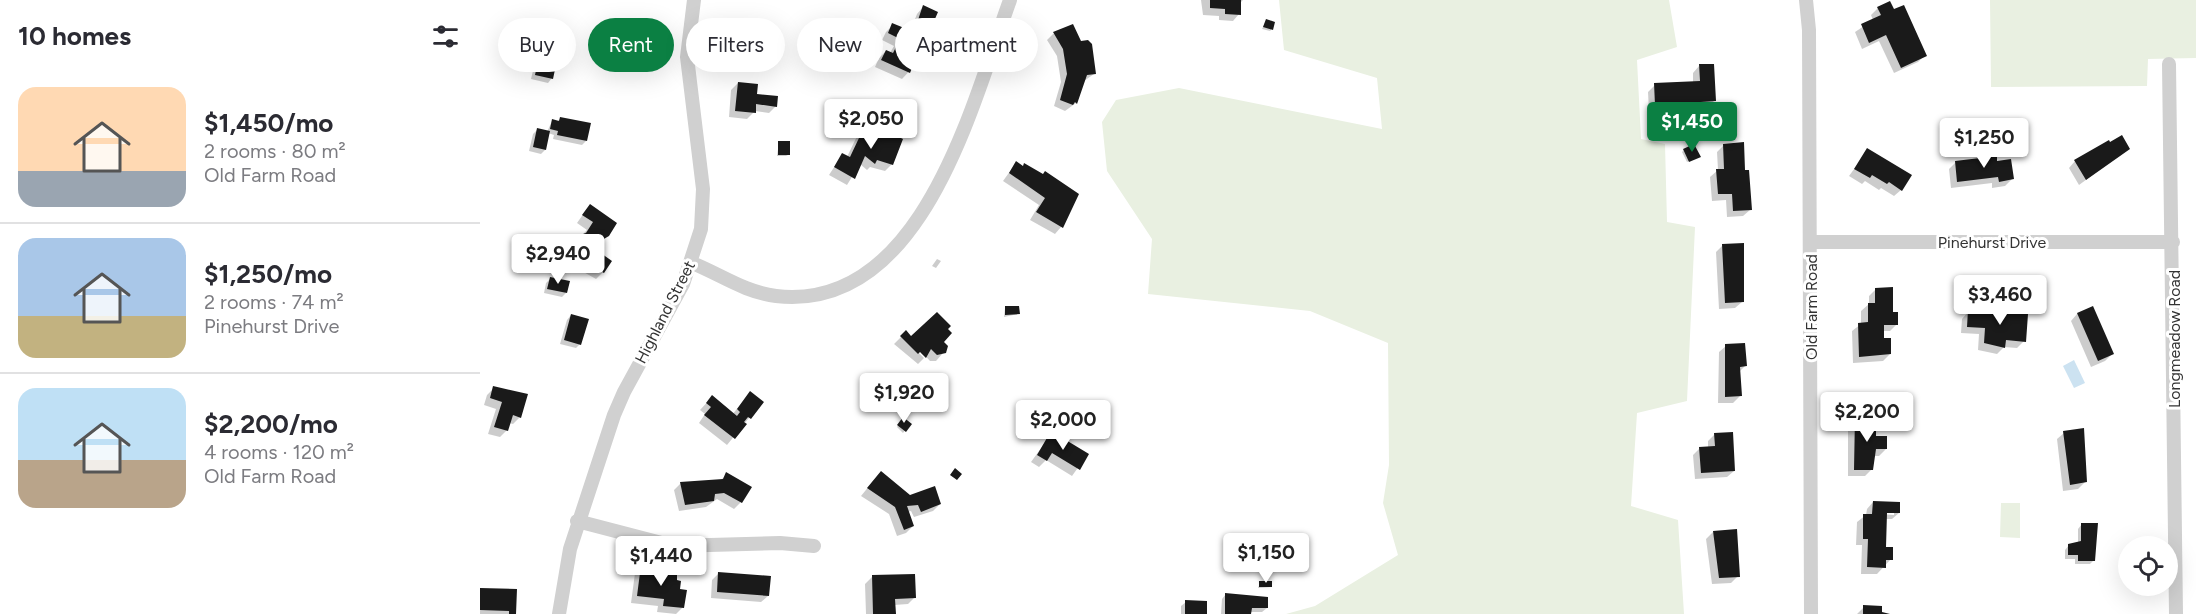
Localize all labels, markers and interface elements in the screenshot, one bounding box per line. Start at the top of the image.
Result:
chip: Buy [498,18,576,72]
chip: Rent [588,18,674,72]
chip: Filters [686,18,785,72]
chip: New [797,18,883,72]
chip: Apartment [895,18,1038,72]
text: 10 homes [18,20,131,52]
icon: filters [429,20,462,53]
pin: $2,050 [822,99,920,150]
pin: $1,450 [1643,102,1741,153]
text: $2,050 [838,106,904,130]
text: $1,450/mo [204,107,333,139]
text: $1,450 [1661,109,1723,133]
icon: home [66,111,138,183]
pin: $1,250 [1935,118,2033,169]
text: $1,250 [1954,125,2014,149]
text: 2 rooms · 80 m² [204,139,346,163]
text: Old Farm Road [204,163,336,187]
street label: Pinehurst Drive [1938,233,2046,252]
pin: $2,940 [509,234,607,285]
text: $2,940 [525,241,591,265]
street label: Old Farm Road [1802,254,1821,360]
street label: Highland Street [631,257,699,367]
text: $1,250/mo [204,258,332,290]
icon: home [66,262,138,334]
street label: Longmeadow Road [2165,270,2184,408]
pin: $3,460 [1951,275,2049,326]
text: $3,460 [1968,282,2032,306]
text: 2 rooms · 74 m² [204,290,344,314]
text: Pinehurst Drive [204,314,339,338]
pin: $1,920 [855,373,953,424]
text: $1,920 [874,380,934,404]
pin: $2,200 [1818,392,1916,443]
text: $2,200 [1834,399,1900,423]
pin: $2,000 [1014,400,1112,451]
text: $2,000 [1030,407,1096,431]
text: $2,200/mo [204,408,338,440]
icon: home [66,412,138,484]
text: 4 rooms · 120 m² [204,440,354,464]
text: Old Farm Road [204,464,336,488]
pin: $1,150 [1217,533,1315,584]
pin: $1,440 [612,536,710,587]
map controls [2118,536,2178,596]
button: locate [2118,536,2178,596]
text: $1,150 [1237,540,1295,564]
text: $1,440 [630,543,692,567]

